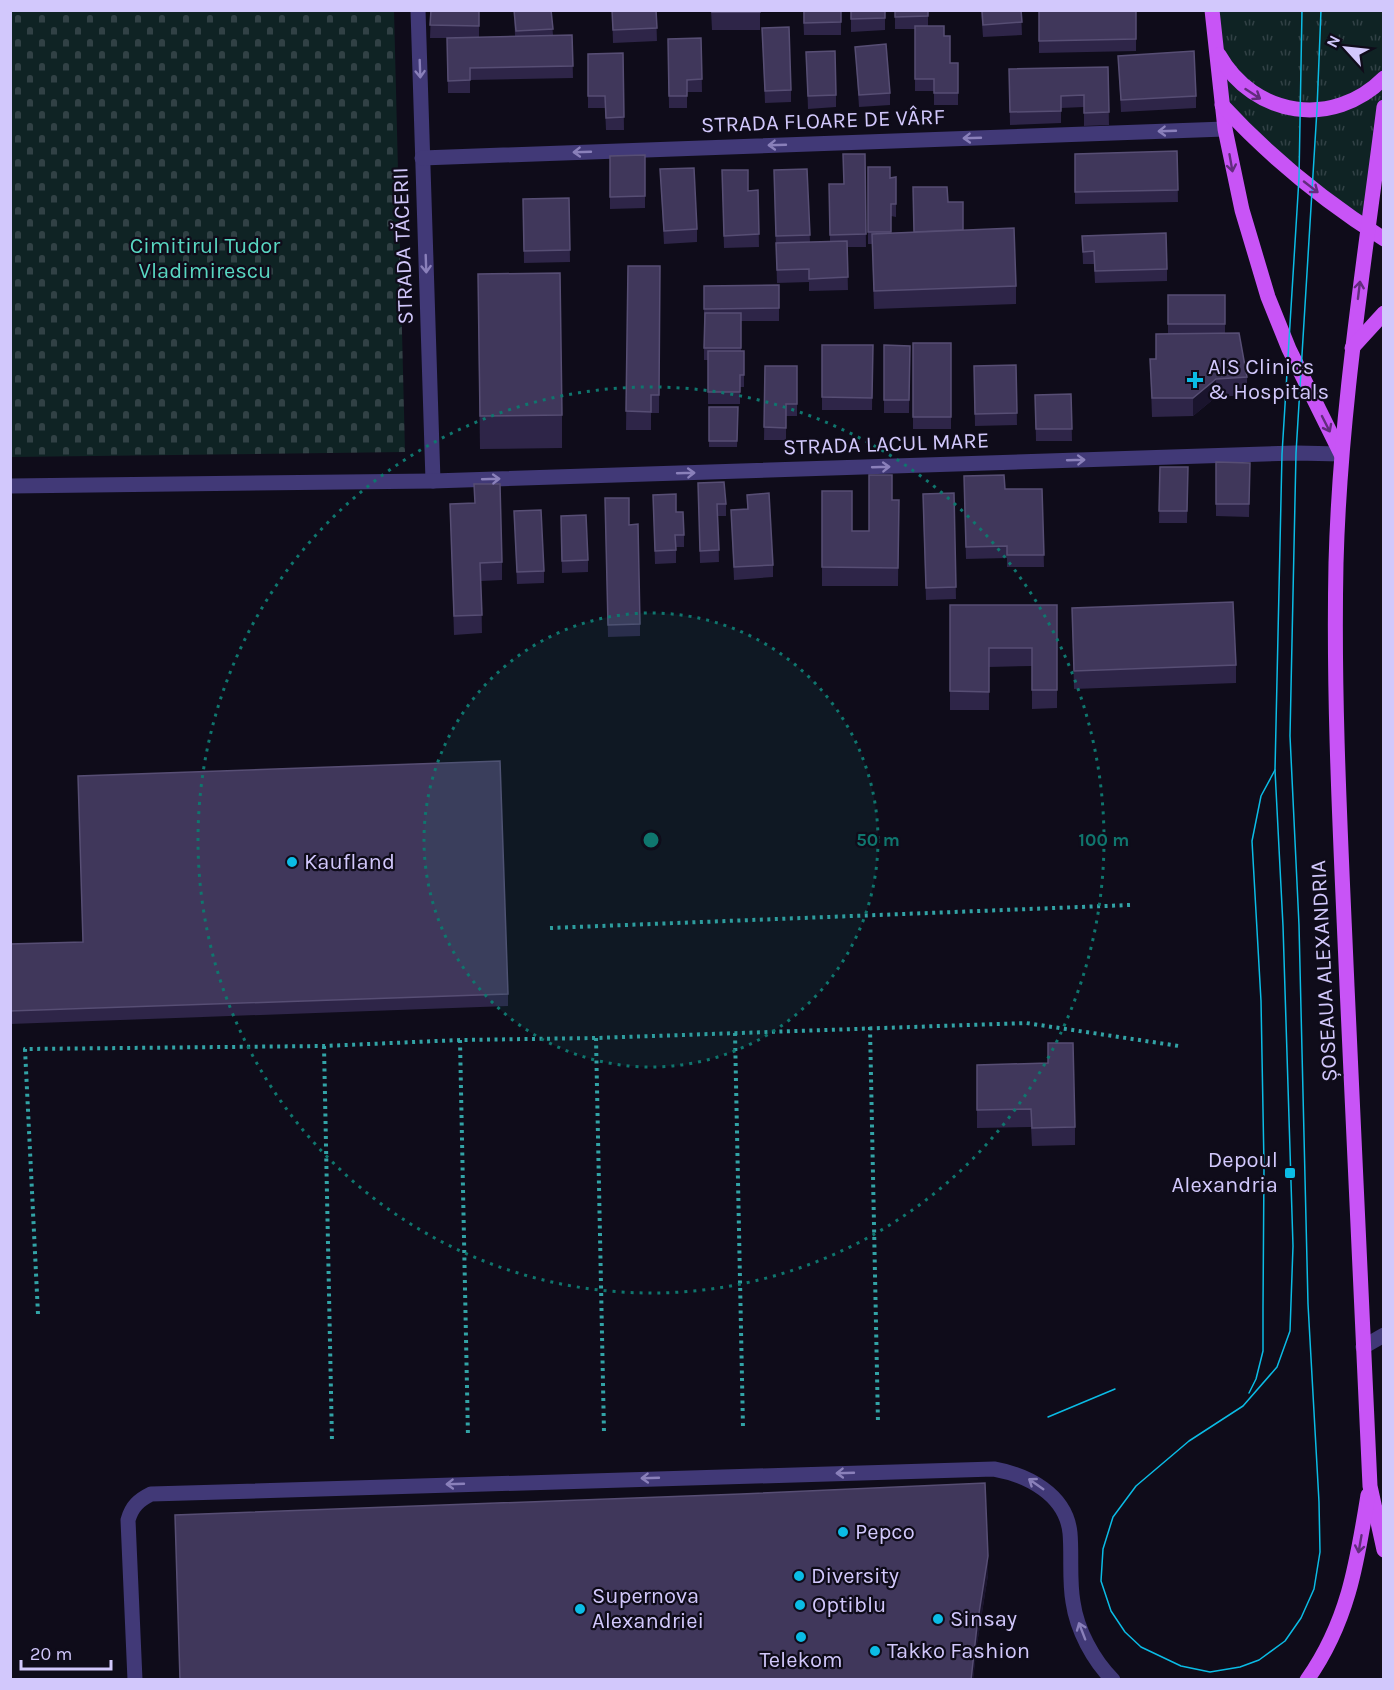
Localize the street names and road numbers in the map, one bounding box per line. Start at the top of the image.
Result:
street label: STRADA FLOARE DE VÂRF [701,104,945,138]
street label: STRADA TĂCERII [387,167,419,325]
street label: STRADA LACUL MARE [782,427,990,461]
street label: ȘOSEAUA ALEXANDRIA [1305,859,1343,1082]

